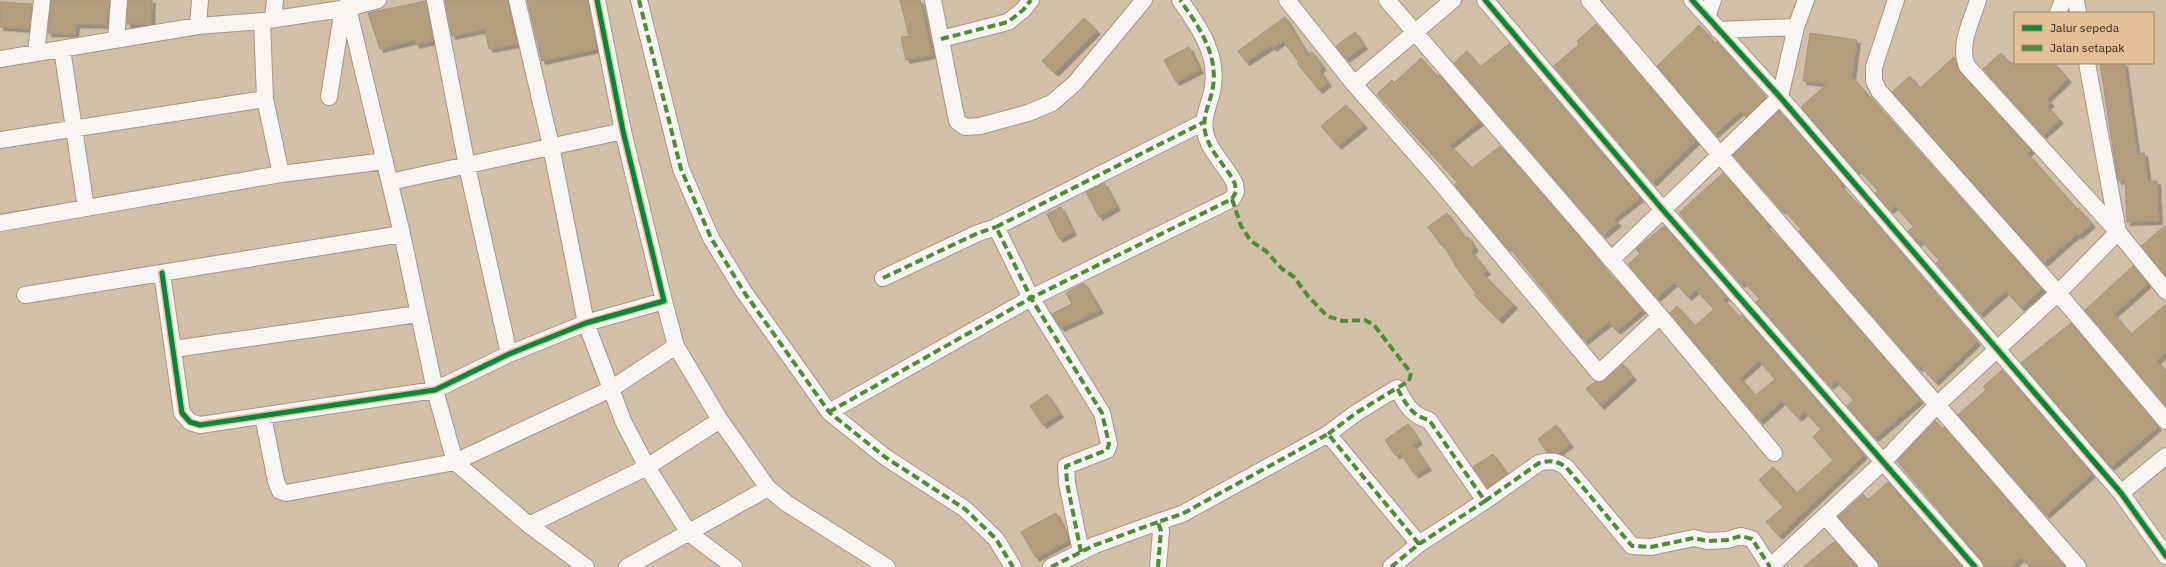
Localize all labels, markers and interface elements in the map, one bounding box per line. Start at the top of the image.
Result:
legend [2014,12,2154,64]
text: Jalur sepeda [2050,20,2120,35]
text: Jalan setapak [2050,40,2125,55]

